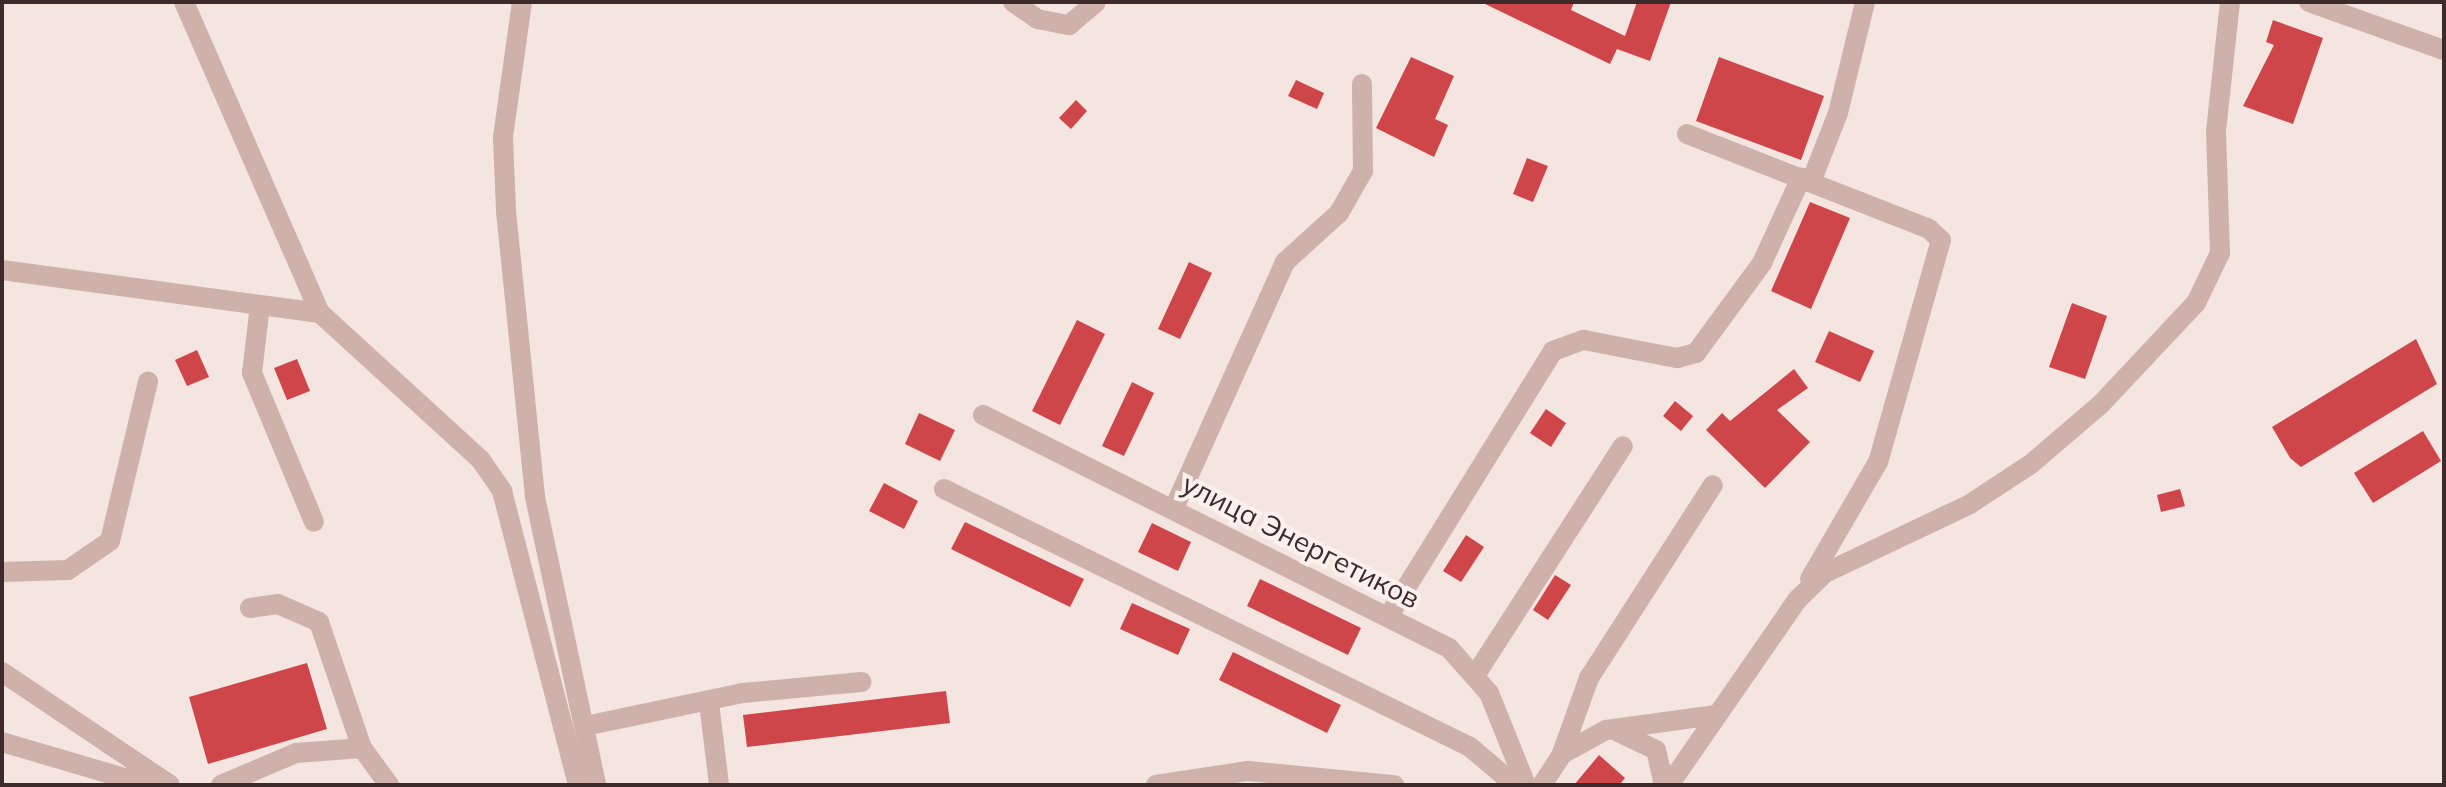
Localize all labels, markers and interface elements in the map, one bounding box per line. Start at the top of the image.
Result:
street label: улица Энергетиков [1177,467,1425,615]

